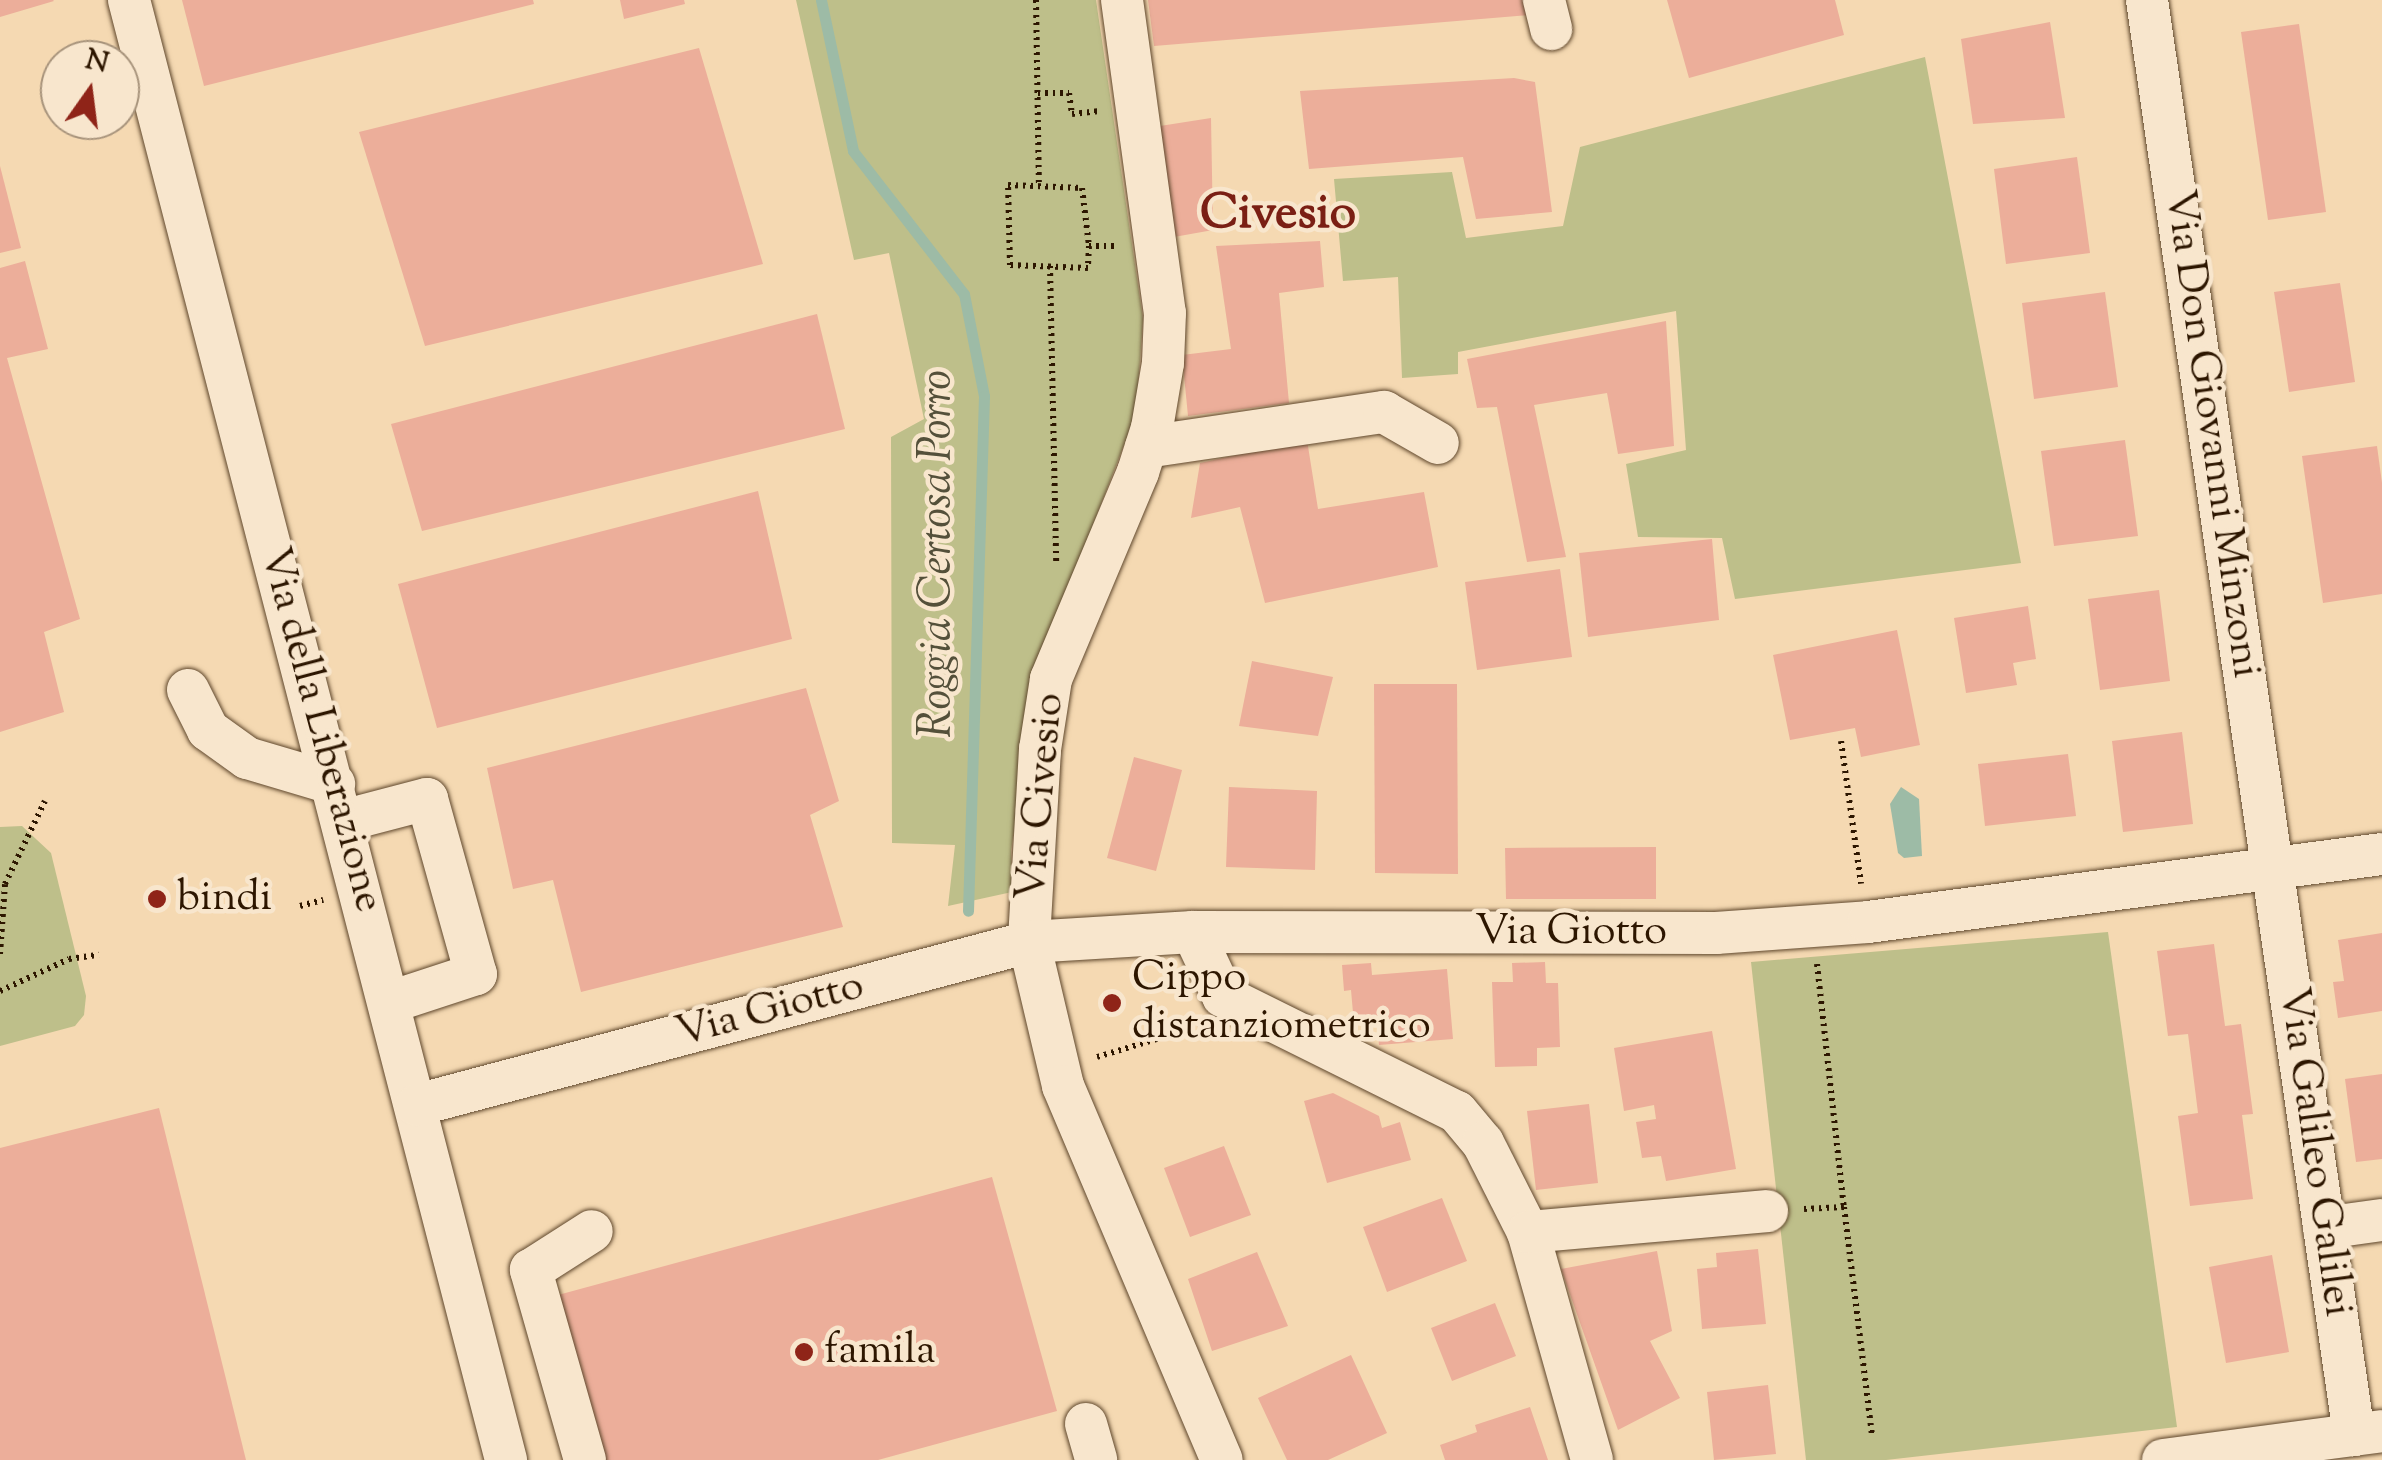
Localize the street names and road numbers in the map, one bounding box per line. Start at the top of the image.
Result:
street label: Via Don Giovanni Minzoni [2152,187,2270,681]
street label: Via della Liberazione [247,542,393,918]
street label: Via Civesio [1008,691,1076,903]
street label: Via Giotto [1475,908,1667,958]
street label: Via Giotto [671,962,869,1060]
street label: Via Galileo Galilei [2266,984,2362,1320]

